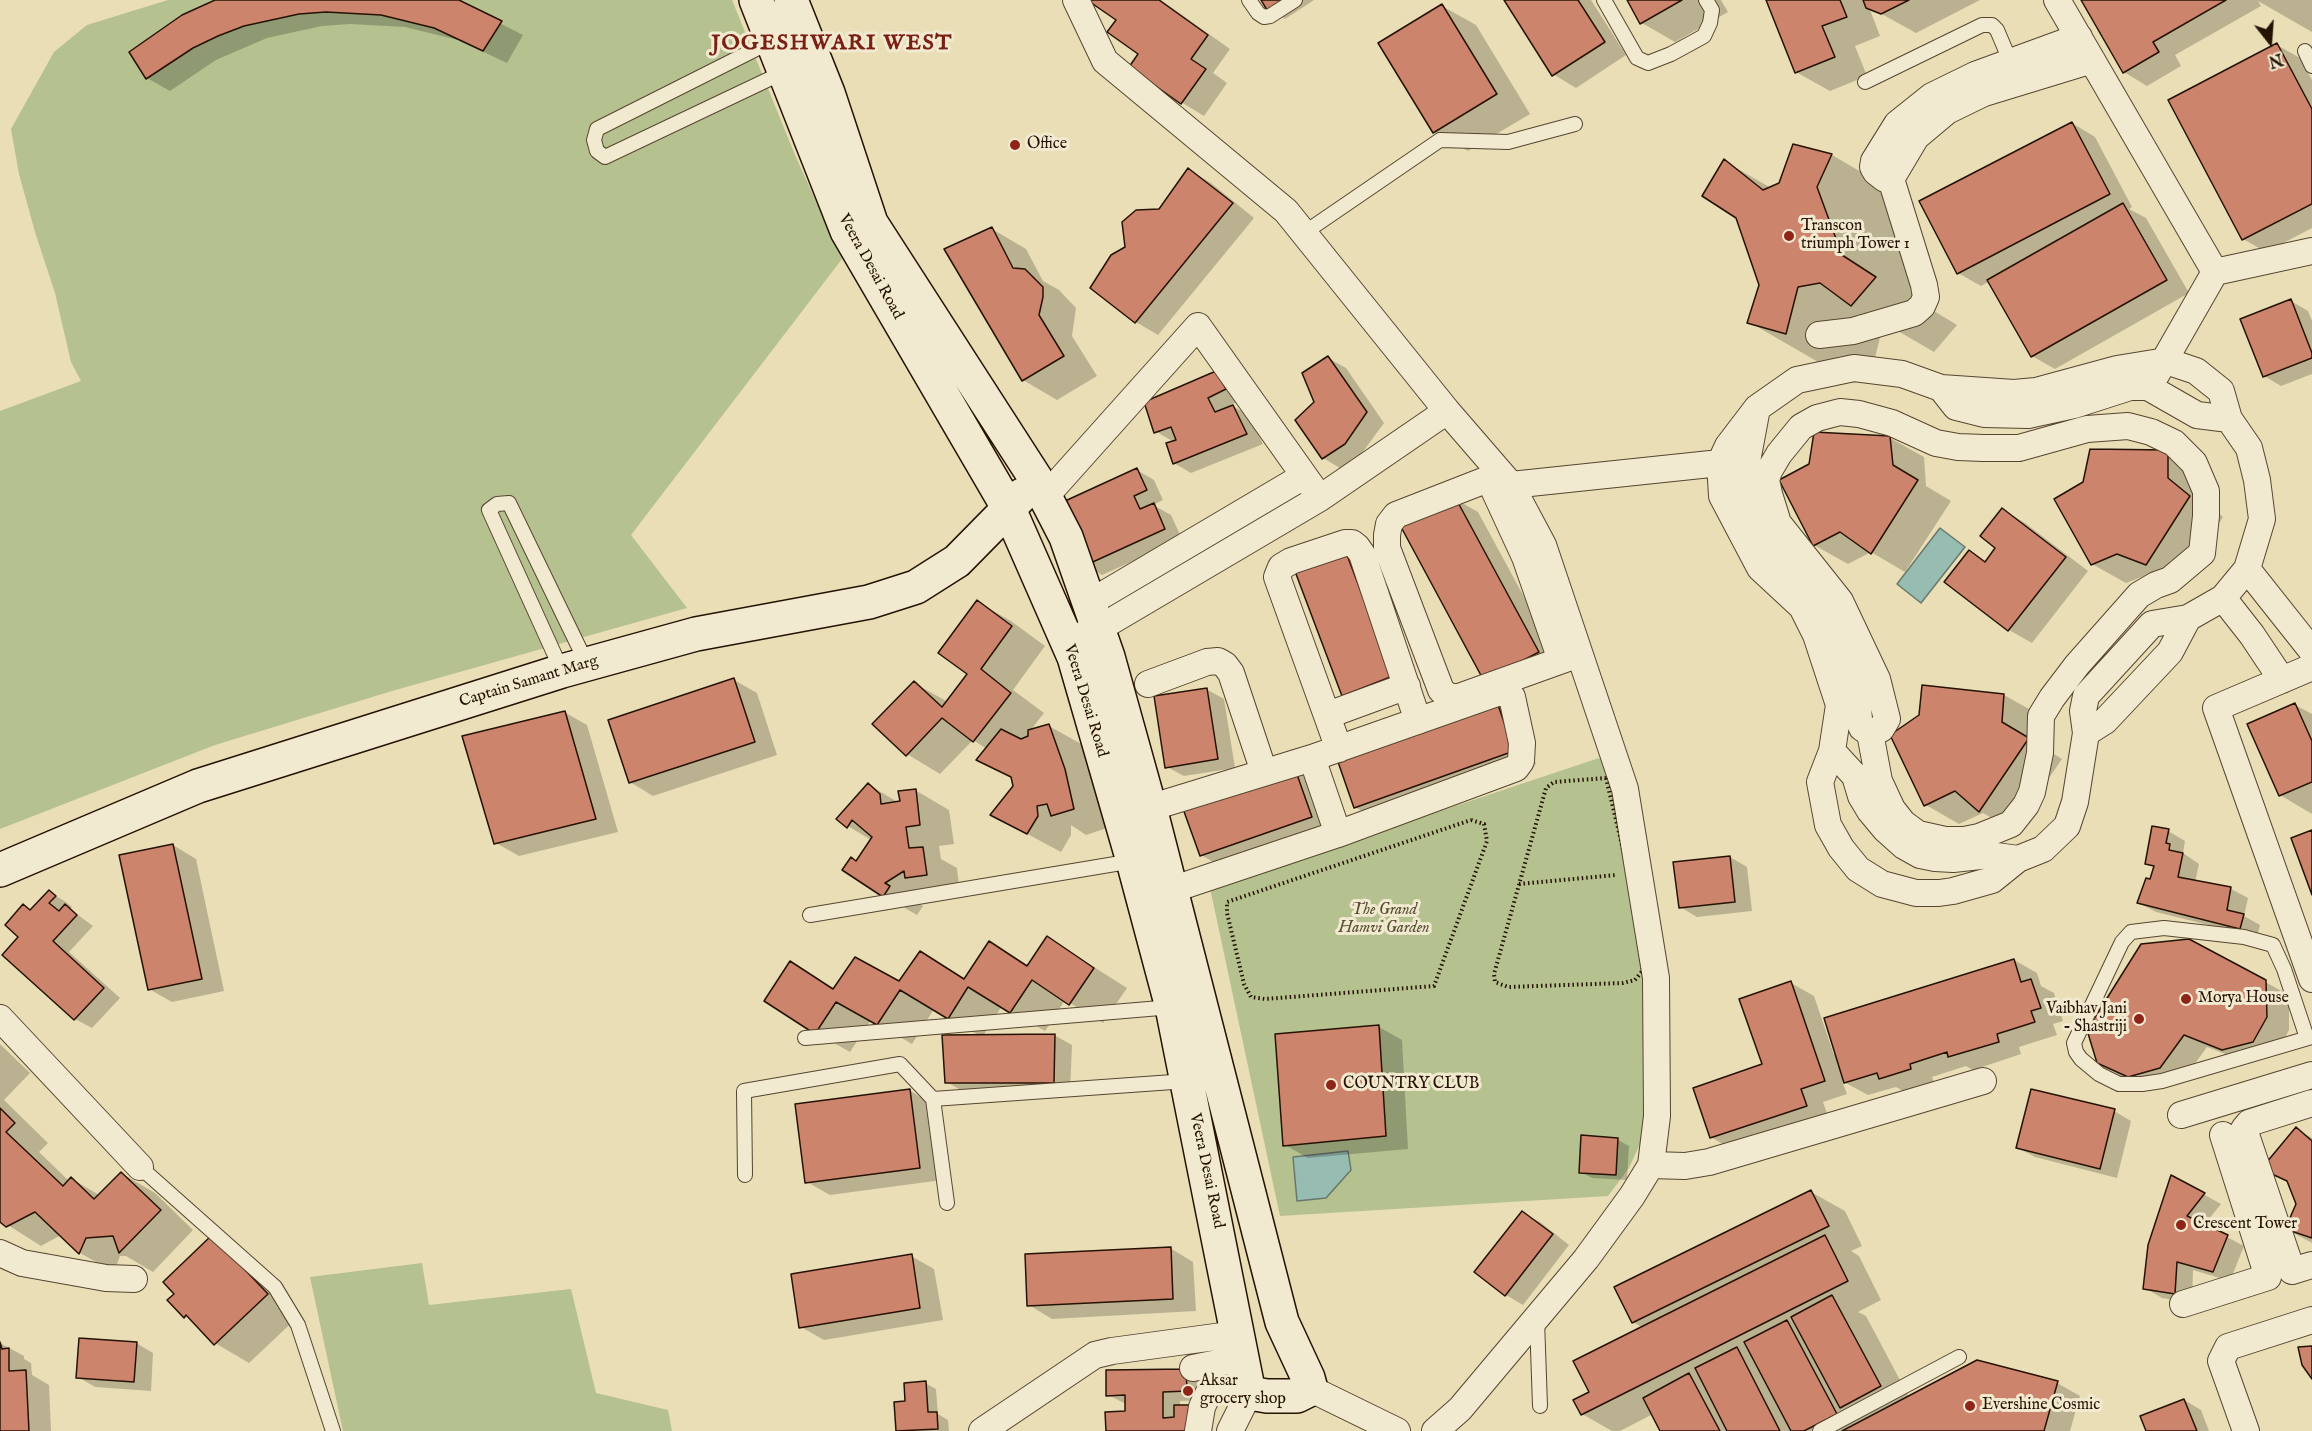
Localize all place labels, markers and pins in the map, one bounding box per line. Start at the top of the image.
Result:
place label: Office [1027,135,1067,155]
marker: Office [1008,138,1022,152]
place label: Transcon triumph Tower 1 [1801,217,1910,255]
marker: Transcon triumph Tower 1 [1782,229,1796,243]
place label: Morya House [2198,989,2289,1009]
marker: Morya House [2179,992,2193,1006]
place label: Vaibhav Jani - Shastriji [2046,1000,2127,1038]
marker: Vaibhav Jani - Shastriji [2132,1012,2146,1026]
place label: COUNTRY CLUB [1343,1075,1479,1095]
marker: COUNTRY CLUB [1324,1078,1338,1092]
place label: Crescent Tower [2193,1215,2297,1235]
marker: Crescent Tower [2174,1218,2188,1232]
place label: Aksar grocery shop [1200,1372,1286,1410]
marker: Aksar grocery shop [1181,1384,1195,1398]
place label: Evershine Cosmic [1982,1396,2100,1416]
marker: Evershine Cosmic [1963,1399,1977,1413]

